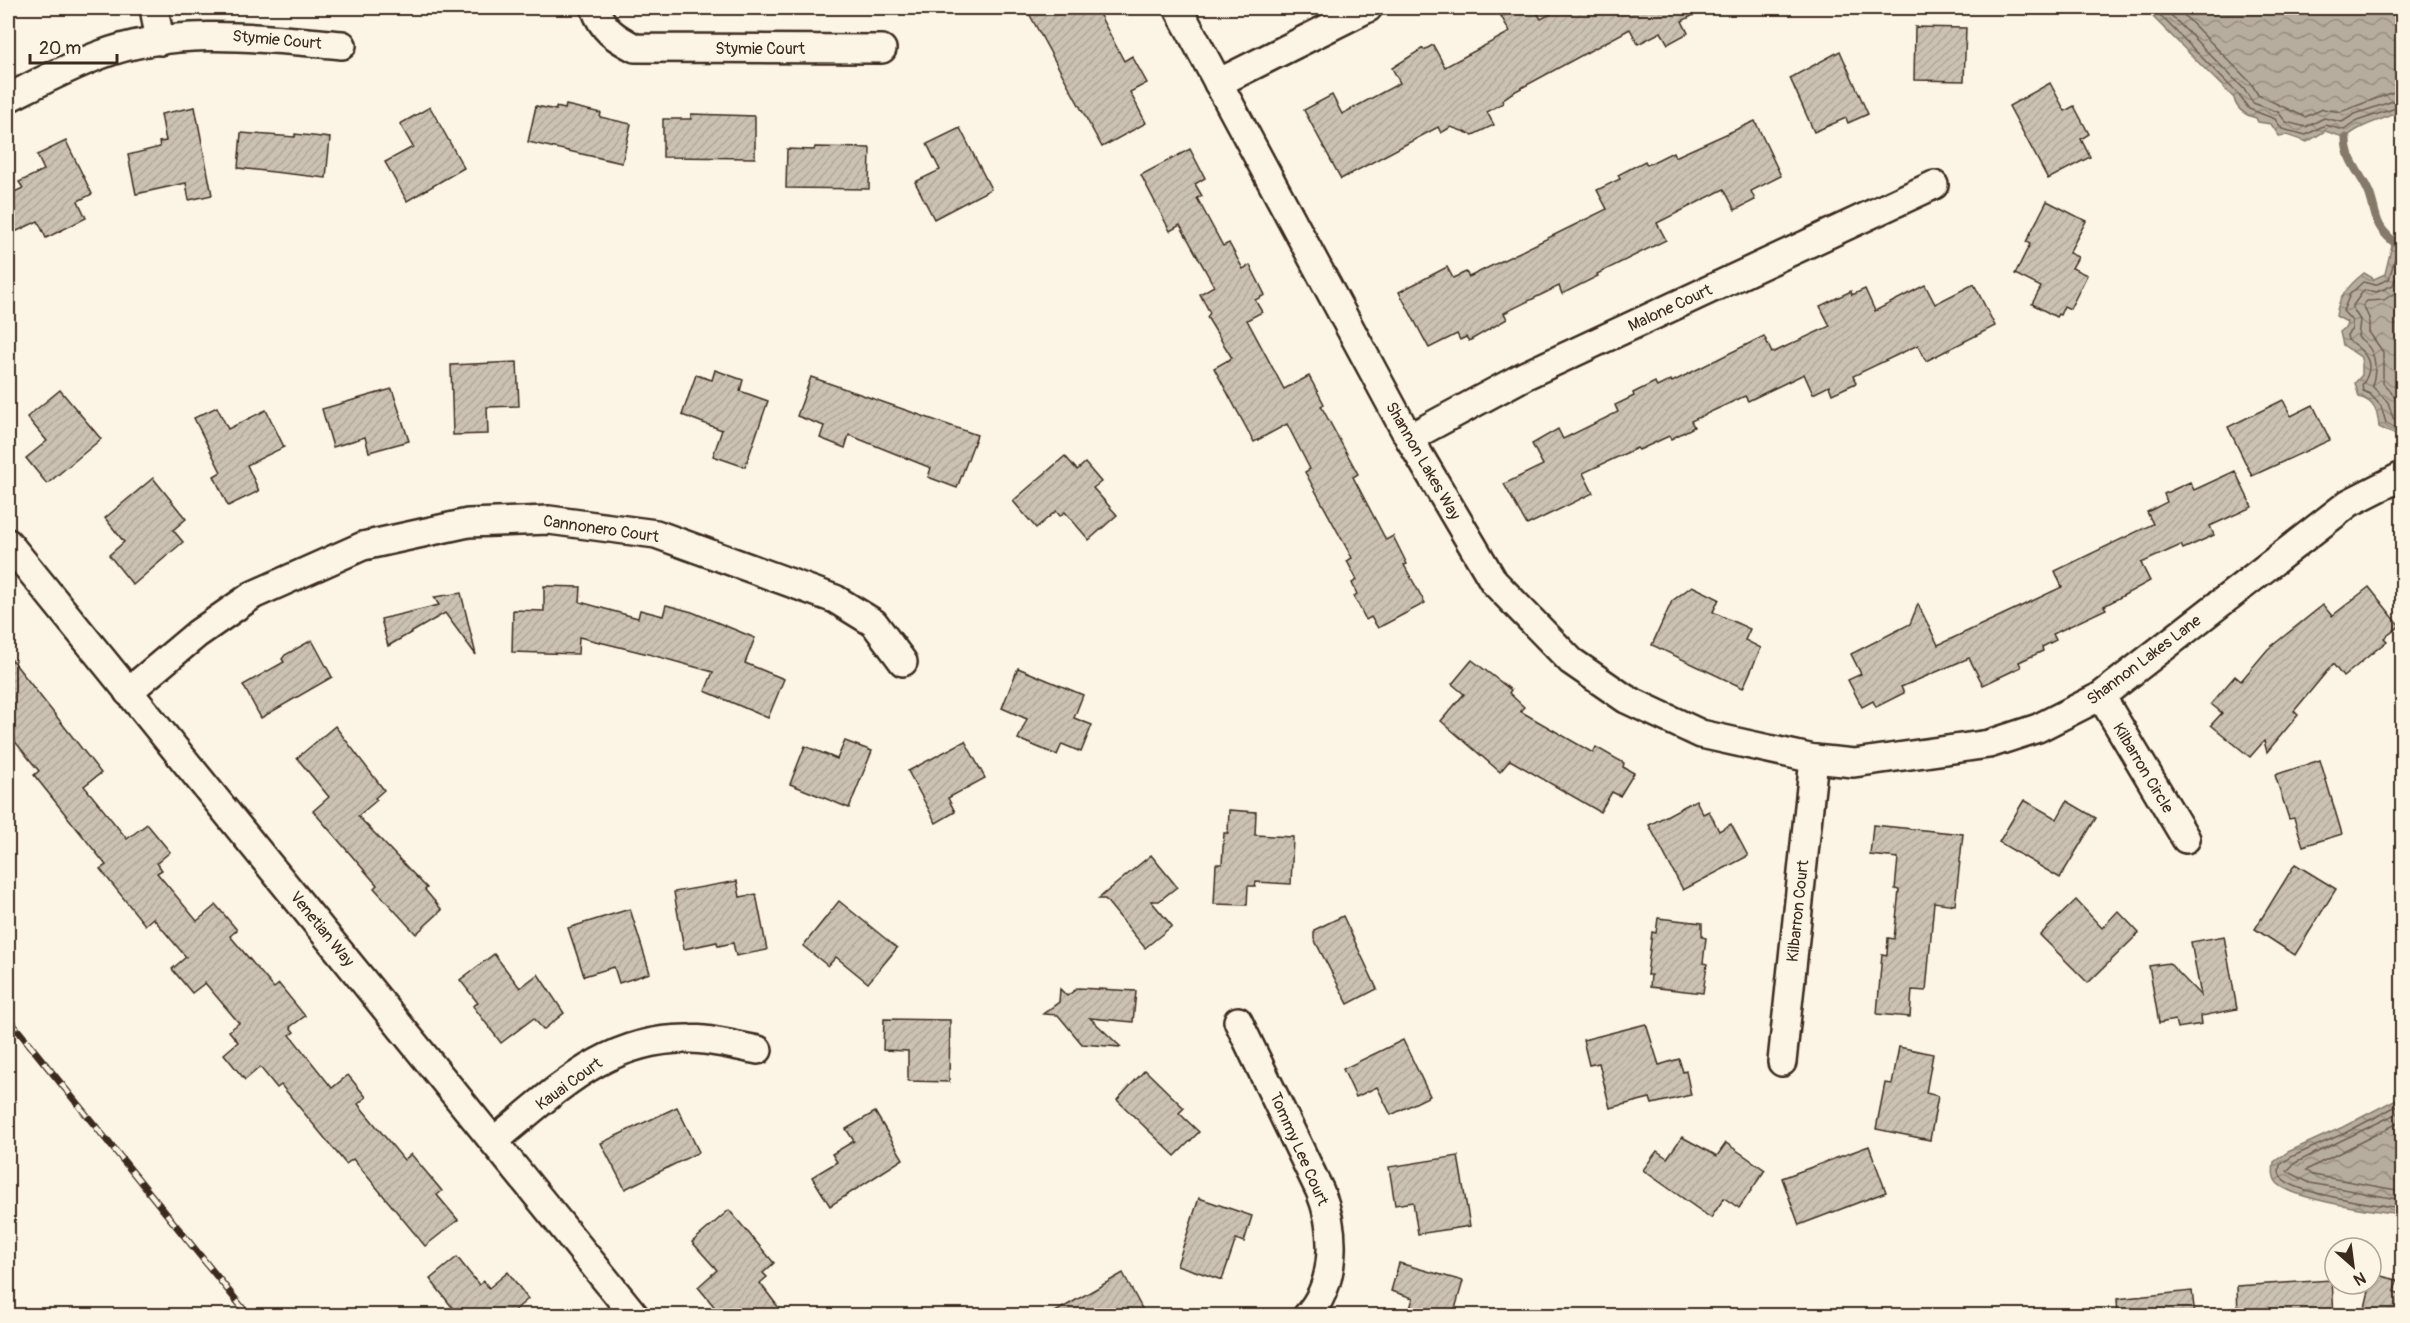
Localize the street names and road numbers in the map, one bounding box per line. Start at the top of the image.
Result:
street label: Stymie Court [231,26,323,54]
street label: Stymie Court [715,39,805,59]
street label: Malone Court [1625,280,1716,336]
street label: Shannon Lakes Way [1381,399,1465,524]
street label: Cannonero Court [542,511,661,547]
street label: Shannon Lakes Lane [2083,610,2205,709]
street label: Kilbarron Circle [2108,719,2178,817]
street label: Kilbarron Court [1783,859,1813,963]
street label: Venetian Way [286,887,358,971]
street label: Kauai Court [532,1053,607,1115]
street label: Tommy Lee Court [1265,1089,1333,1209]

